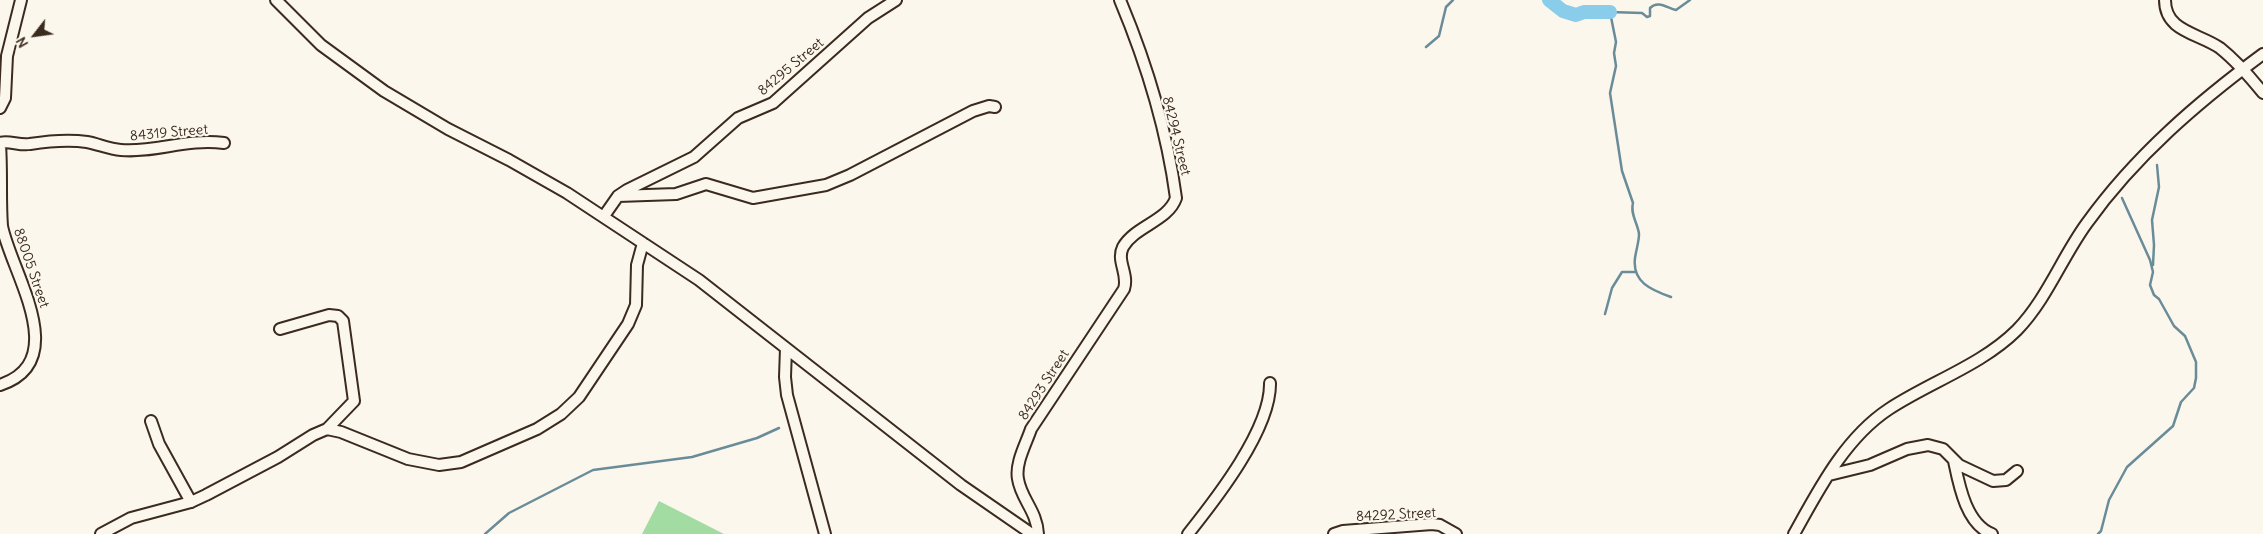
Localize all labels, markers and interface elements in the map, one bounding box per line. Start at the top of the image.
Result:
north arrow [10,10,60,60]
text: N [12,34,32,51]
street label: 84295 Street [755,35,827,99]
street label: 84294 Street [1158,95,1194,177]
street label: 84319 Street [129,121,209,145]
street label: 88005 Street [9,226,53,310]
street label: 84293 Street [1015,347,1073,423]
street label: 84292 Street [1355,505,1437,525]

